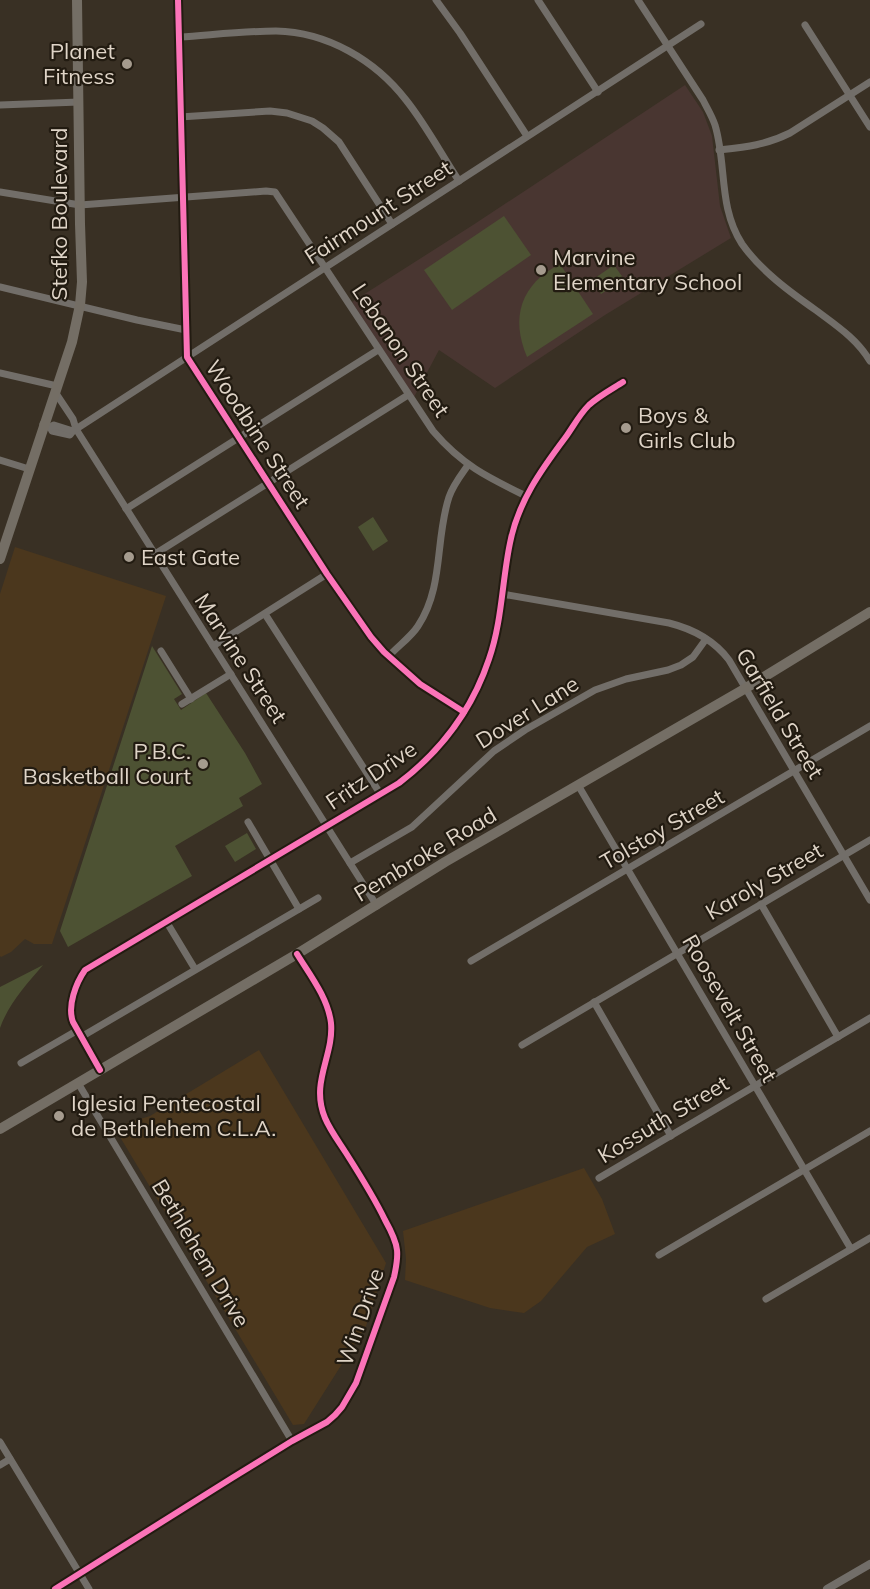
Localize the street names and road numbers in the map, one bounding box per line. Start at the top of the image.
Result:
street label: Stefko Boulevard [45,128,73,301]
street label: Fairmount Street [299,154,457,270]
street label: Lebanon Street [346,278,456,422]
street label: Woodbine Street [200,355,317,514]
street label: Marvine Street [189,588,293,728]
street label: Garfield Street [730,643,830,784]
street label: Dover Lane [470,669,584,755]
street label: Fritz Drive [320,734,422,816]
street label: Tolstoy Street [595,782,729,876]
street label: Pembroke Road [349,800,501,908]
street label: Karoly Street [700,836,828,926]
street label: Roosevelt Street [676,929,784,1087]
street label: Kossuth Street [592,1069,734,1169]
street label: Bethlehem Drive [146,1174,256,1332]
street label: Win Drive [330,1264,390,1370]

